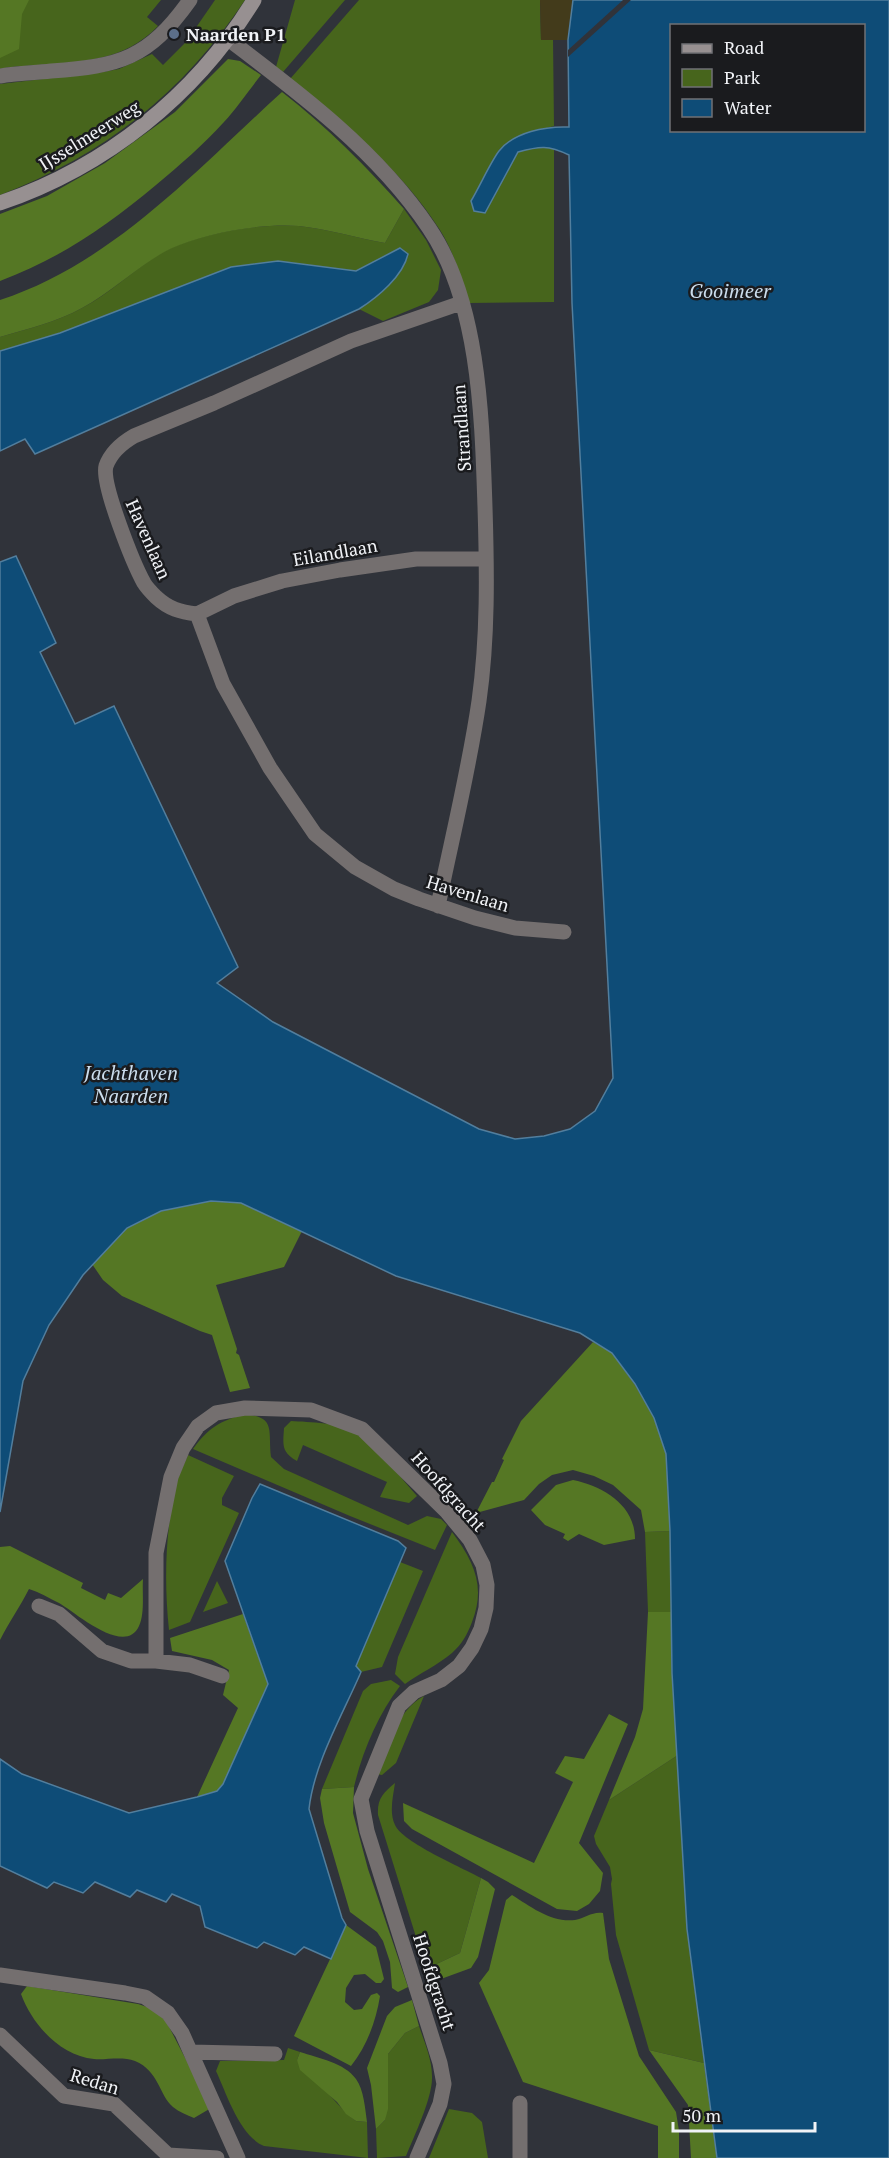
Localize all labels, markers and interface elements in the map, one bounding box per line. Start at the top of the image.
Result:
place label: Naarden P1 [186,22,286,46]
legend [670,24,865,132]
marker: Naarden P1 [167,27,181,41]
text: Road [724,35,764,59]
text: Park [724,65,761,89]
street label: IJsselmeerweg [34,94,144,176]
text: Water [724,95,771,119]
water label: Gooimeer [689,277,772,304]
street label: Strandlaan [446,383,476,472]
street label: Havenlaan [121,495,177,583]
street label: Eilandlaan [291,533,379,571]
street label: Havenlaan [424,869,512,917]
water label: Jachthaven Naarden [83,1059,178,1109]
street label: Hoofdgracht [407,1446,492,1537]
street label: Hoofdgracht [408,1931,462,2034]
street label: Redan [68,2062,123,2100]
scale bar [673,2095,816,2133]
text: 50 m [682,2103,722,2127]

